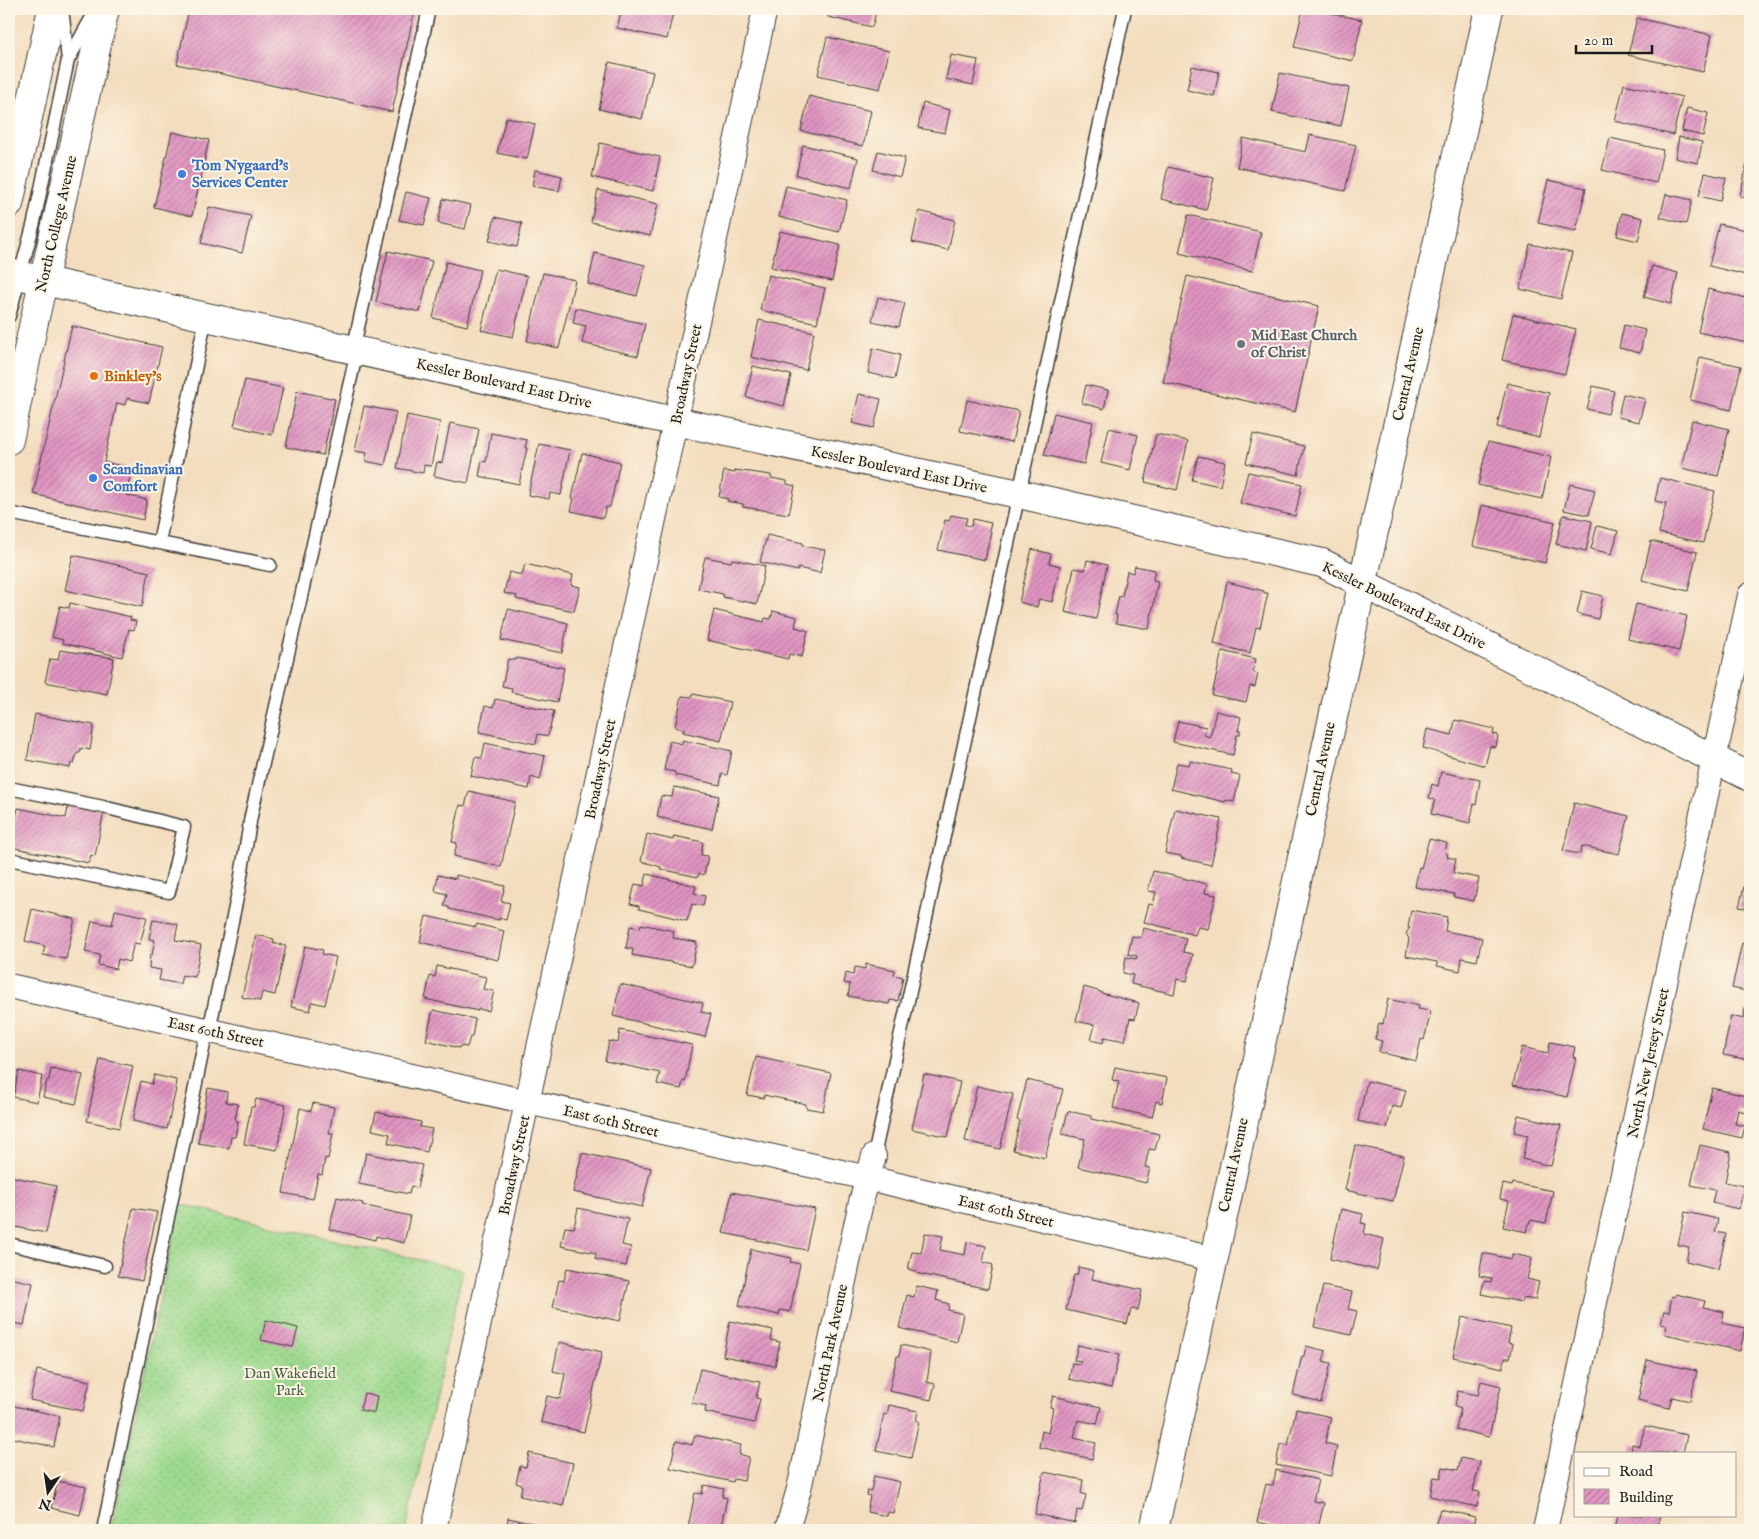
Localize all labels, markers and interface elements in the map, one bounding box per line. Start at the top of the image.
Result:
scale bar [1576,22,1653,54]
text: 20 m [1584,31,1614,50]
street label: North College Avenue [31,153,82,295]
place label: Tom Nygaard's Services Center [191,156,289,192]
marker: Tom Nygaard's Services Center [176,168,188,180]
street label: Broadway Street [667,322,706,426]
street label: Central Avenue [1388,325,1429,423]
place label: Mid East Church of Christ [1251,326,1358,362]
marker: Mid East Church of Christ [1235,338,1247,350]
street label: Kessler Boulevard East Drive [414,354,594,413]
place label: Binkley's [104,367,162,386]
marker: Binkley's [88,370,100,382]
street label: Kessler Boulevard East Drive [809,441,989,498]
place label: Scandinavian Comfort [103,460,183,496]
marker: Scandinavian Comfort [87,472,99,484]
street label: Kessler Boulevard East Drive [1319,557,1489,653]
street label: Broadway Street [581,717,620,821]
street label: Central Avenue [1301,720,1340,818]
street label: North New Jersey Street [1623,986,1674,1140]
street label: East 60th Street [166,1013,266,1052]
street label: East 60th Street [561,1101,661,1142]
street label: Broadway Street [495,1113,534,1217]
street label: Central Avenue [1214,1116,1253,1214]
street label: East 60th Street [956,1191,1056,1232]
street label: North Park Avenue [809,1282,852,1404]
park label: Dan Wakefield Park [244,1364,337,1400]
legend [1574,1452,1736,1516]
text: Road [1619,1462,1654,1481]
north arrow [22,1466,72,1516]
text: Building [1619,1488,1674,1507]
text: N [37,1494,54,1514]

